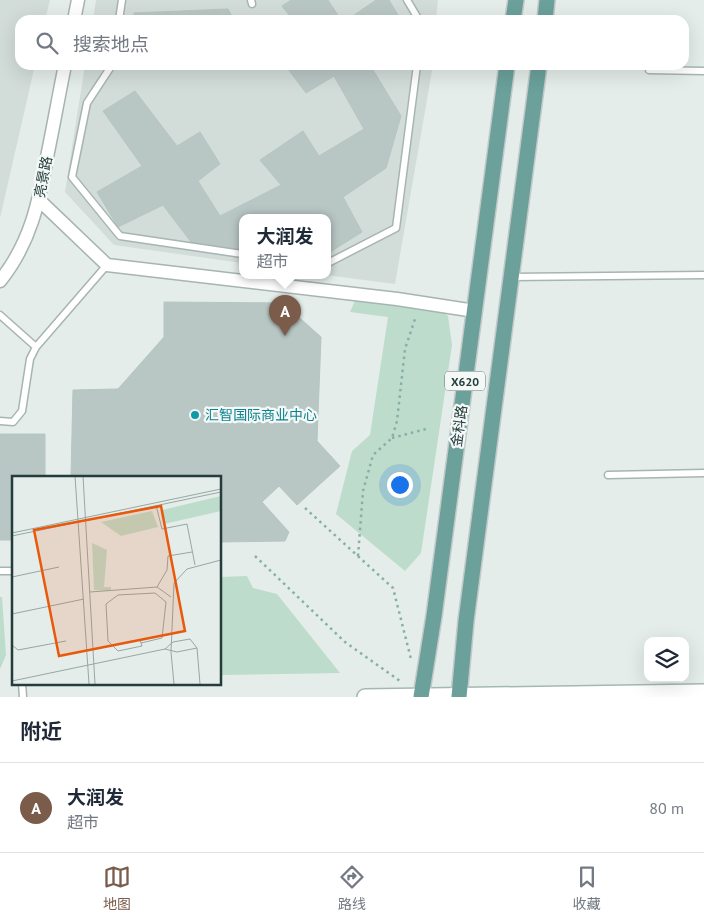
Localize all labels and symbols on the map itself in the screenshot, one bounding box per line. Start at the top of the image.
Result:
street label: 亮景路 [30,155,56,199]
pin: A [269,295,301,336]
road number: X620 [445,372,485,391]
street label: 金科路 [447,404,471,448]
place label: 汇智国际商业中心 [205,406,317,424]
marker: 汇智国际商业中心 [189,409,201,421]
your location [387,472,413,498]
inset map [12,476,221,684]

